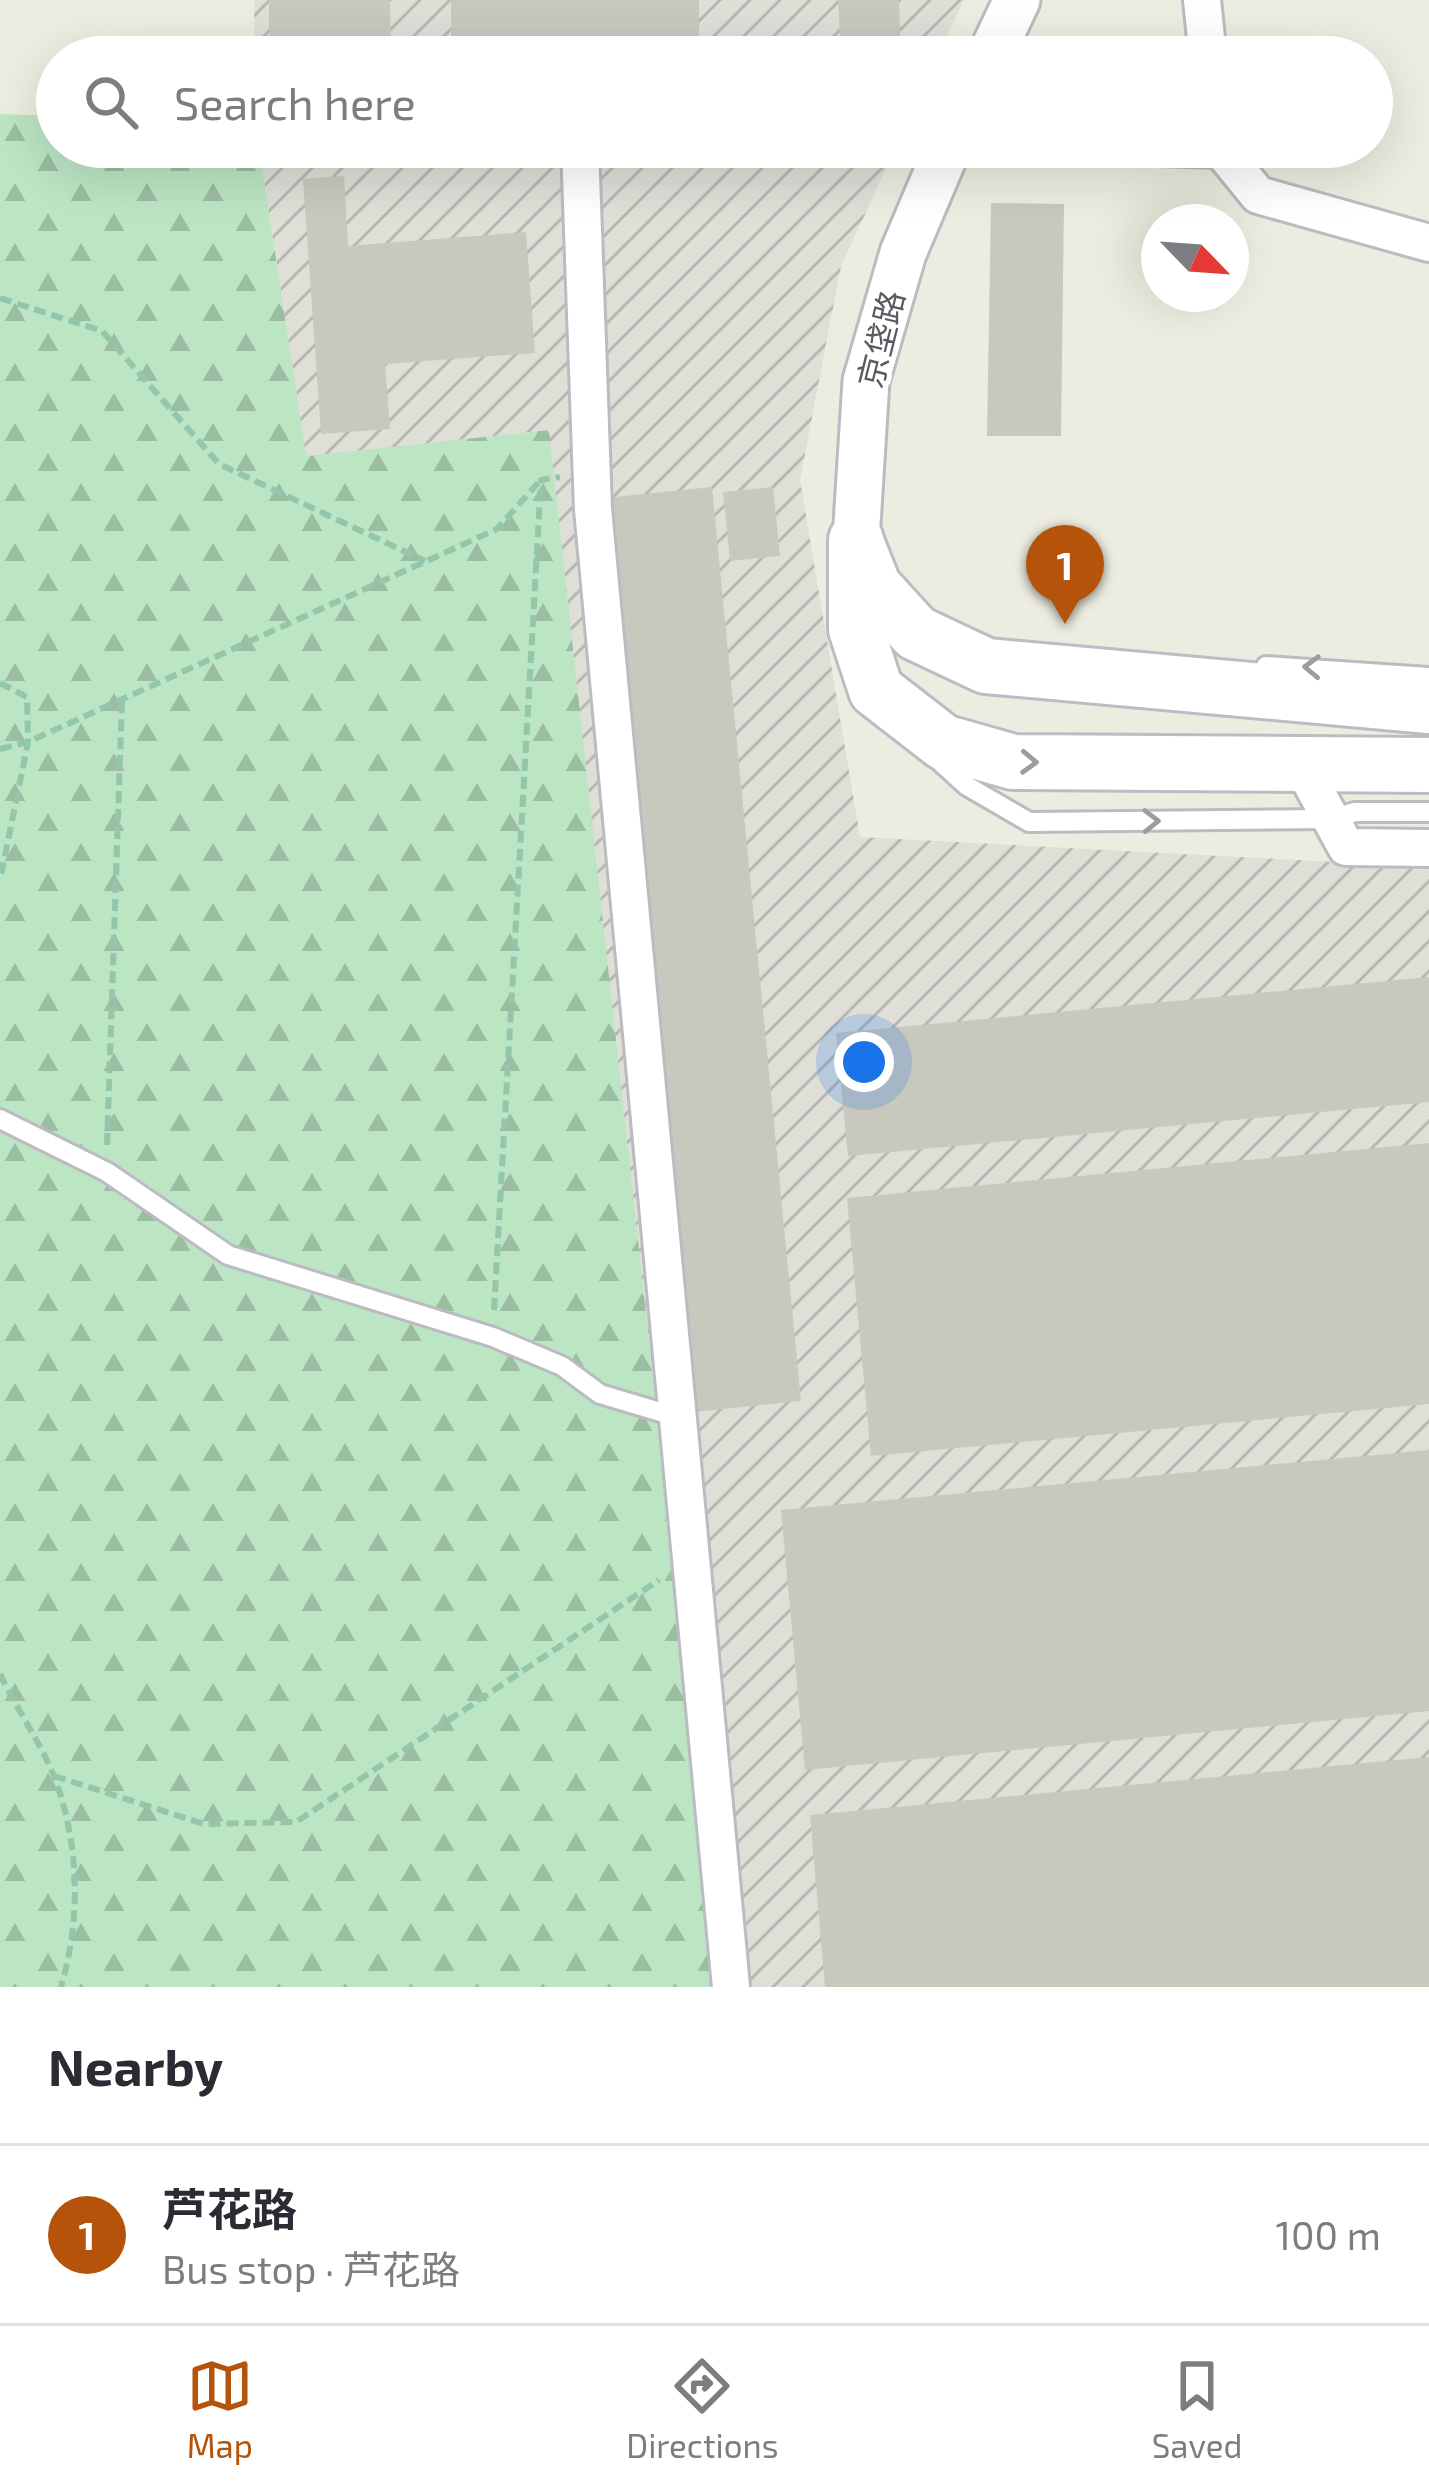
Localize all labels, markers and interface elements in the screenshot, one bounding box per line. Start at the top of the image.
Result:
search box [36,36,1393,168]
icon: search [78,69,144,135]
text: Search here [174,75,416,129]
north arrow [1141,204,1249,312]
street label: 京垡路 [849,286,911,392]
pin: 1 [1026,525,1104,624]
one-way arrow [1302,654,1321,680]
one-way arrow [1020,748,1039,774]
one-way arrow [1142,808,1161,834]
your location [834,1032,894,1092]
text: Nearby [48,2035,223,2096]
text: 芦花路 [162,2181,297,2235]
text: 1 [79,2211,95,2258]
text: 100 m [1276,2211,1381,2258]
text: Bus stop · 芦花路 [162,2245,460,2292]
tab: Map [187,2353,253,2465]
tab: Directions [626,2353,778,2465]
tab: Saved [1152,2353,1242,2465]

